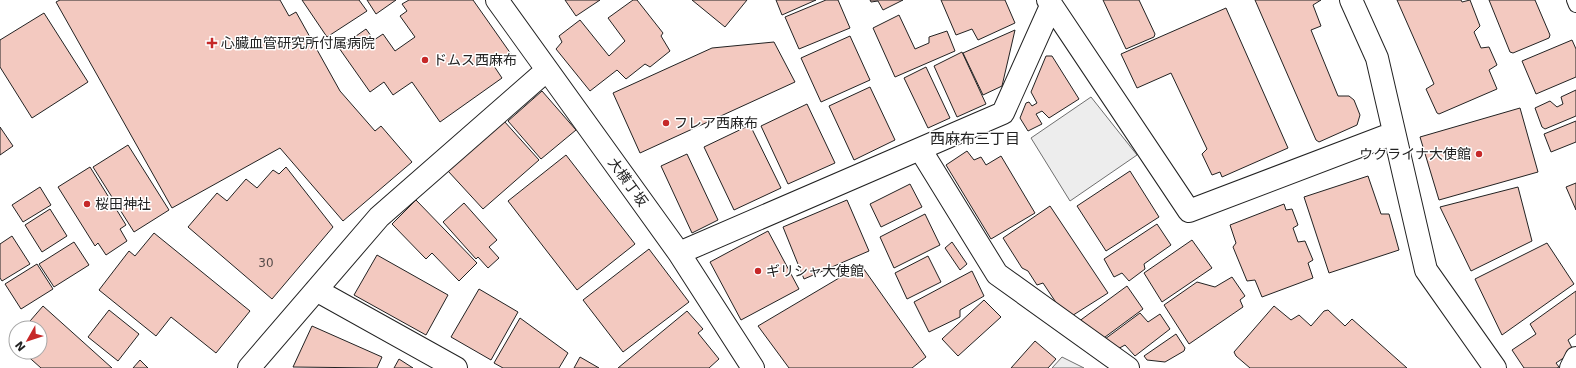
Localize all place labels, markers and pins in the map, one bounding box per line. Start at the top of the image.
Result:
place label: 心臓血管研究所付属病院 [221,35,375,51]
marker: 心臓血管研究所付属病院 [206,37,218,49]
place label: ドムス西麻布 [433,52,517,68]
marker: ドムス西麻布 [420,55,430,65]
place label: フレア西麻布 [674,115,758,131]
marker: フレア西麻布 [661,118,671,128]
place label: ウクライナ大使館 [1359,146,1471,162]
marker: ウクライナ大使館 [1474,149,1484,159]
place label: 桜田神社 [95,196,151,212]
marker: 桜田神社 [82,199,92,209]
place label: ギリシャ大使館 [766,263,864,279]
marker: ギリシャ大使館 [753,266,763,276]

